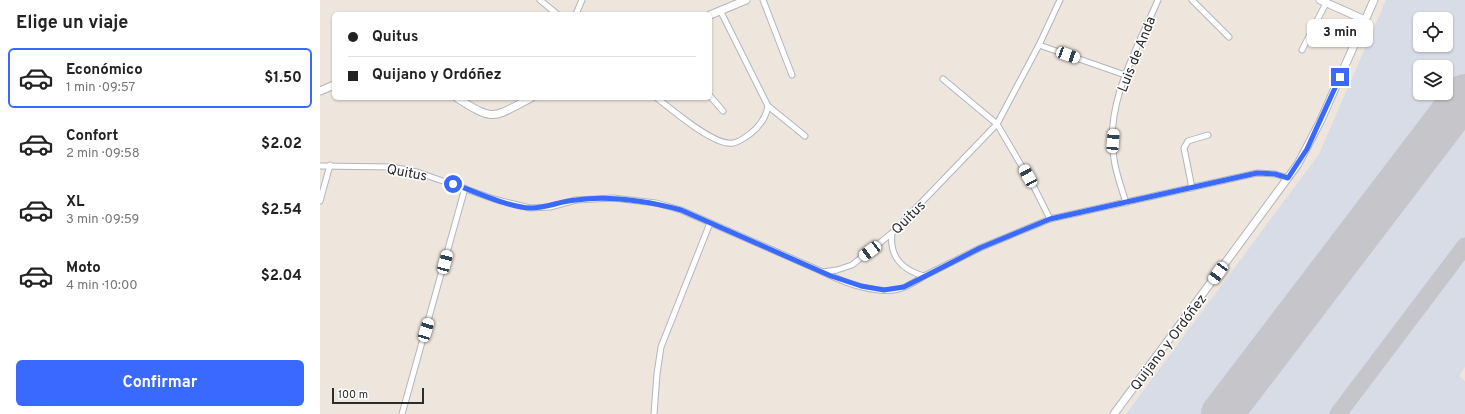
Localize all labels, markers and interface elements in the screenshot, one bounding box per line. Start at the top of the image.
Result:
text: Elige un viaje [16,12,128,35]
map controls [1413,12,1453,100]
button: locate [1413,12,1453,52]
street label: Luis de Anda [1115,14,1160,95]
callout: 3 min [1307,19,1373,47]
text: 3 min [1323,25,1357,41]
text: Quitus [372,28,418,47]
car [1055,45,1081,65]
icon: car [18,60,54,96]
button: layers [1413,60,1453,100]
text: Económico [66,61,143,80]
text: Quijano y Ordóñez [372,66,502,85]
route end [1331,68,1349,86]
text: $1.50 [264,69,302,88]
text: 1 min · 09:57 [66,80,135,96]
icon: car [18,126,54,162]
text: Confort [66,127,118,146]
car [1106,129,1120,153]
text: $2.02 [261,135,302,154]
text: 2 min · 09:58 [66,146,140,162]
street label: Quitus [385,161,428,186]
car [1017,163,1039,189]
route start [444,175,462,193]
icon: car [18,192,54,228]
text: XL [66,193,84,212]
street label: Quitus [889,198,930,239]
text: $2.54 [261,201,302,220]
text: 3 min · 09:59 [66,212,139,228]
car [857,239,883,263]
car [436,249,454,275]
icon: car [18,258,54,294]
text: Moto [66,259,101,278]
car [1206,260,1230,286]
text: $2.04 [261,267,302,286]
text: 4 min · 10:00 [66,278,138,294]
street label: Quijano y Ordóñez [1127,291,1211,395]
car [417,317,435,343]
button: Confirmar [16,360,304,406]
scale bar [332,386,424,405]
text: 100 m [338,388,368,402]

